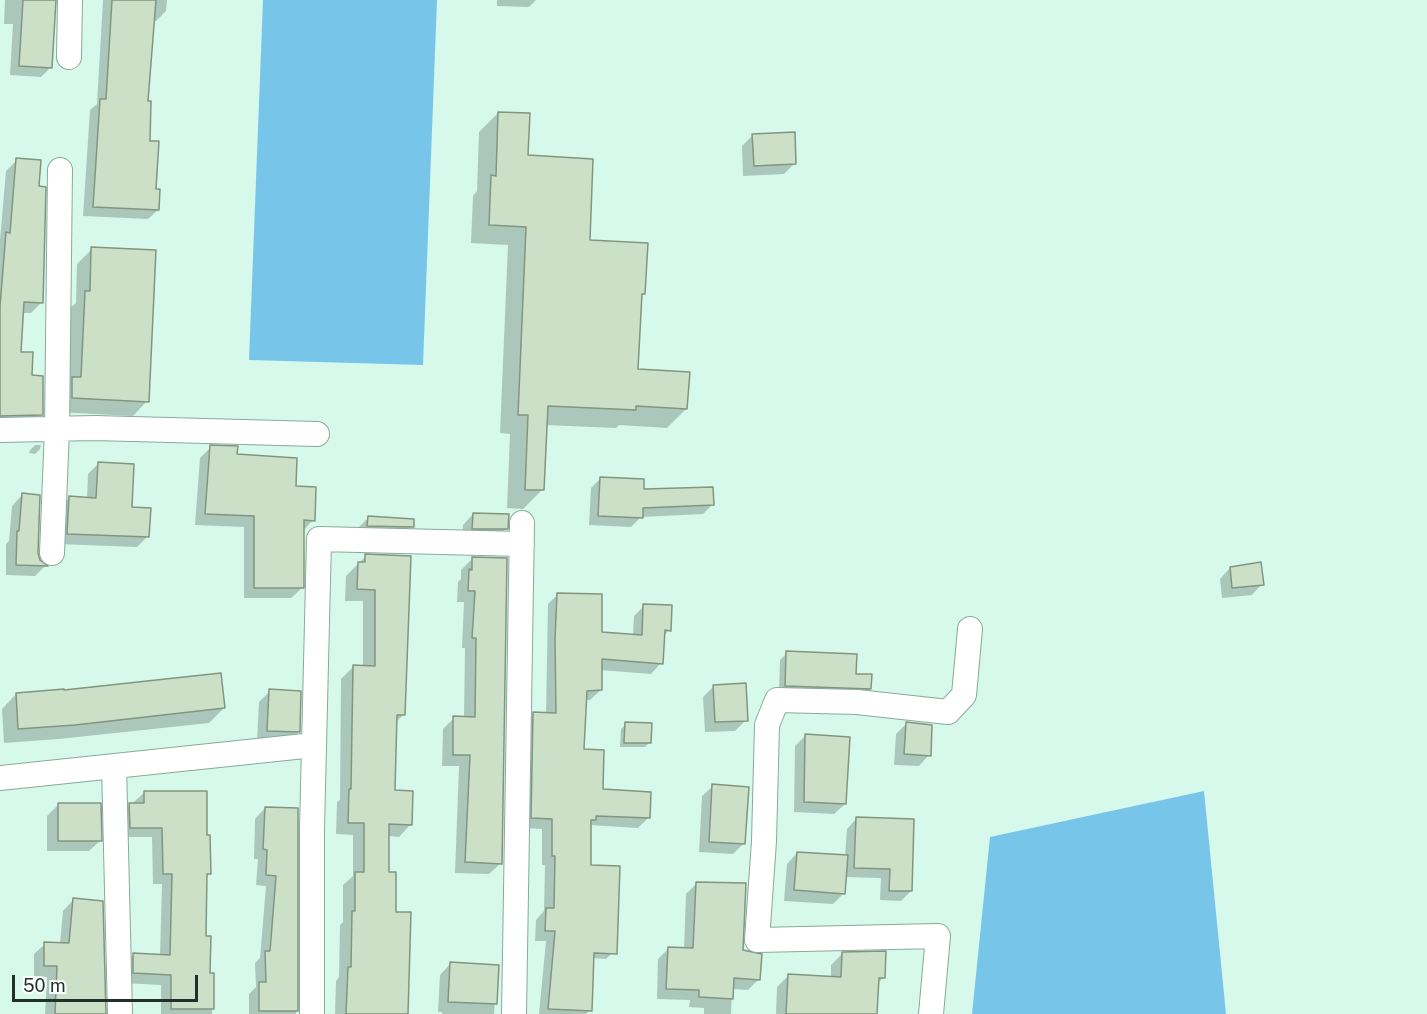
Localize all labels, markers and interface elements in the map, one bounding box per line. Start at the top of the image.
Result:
scale bar [15,963,201,1001]
text: 50 m [23,975,66,996]

